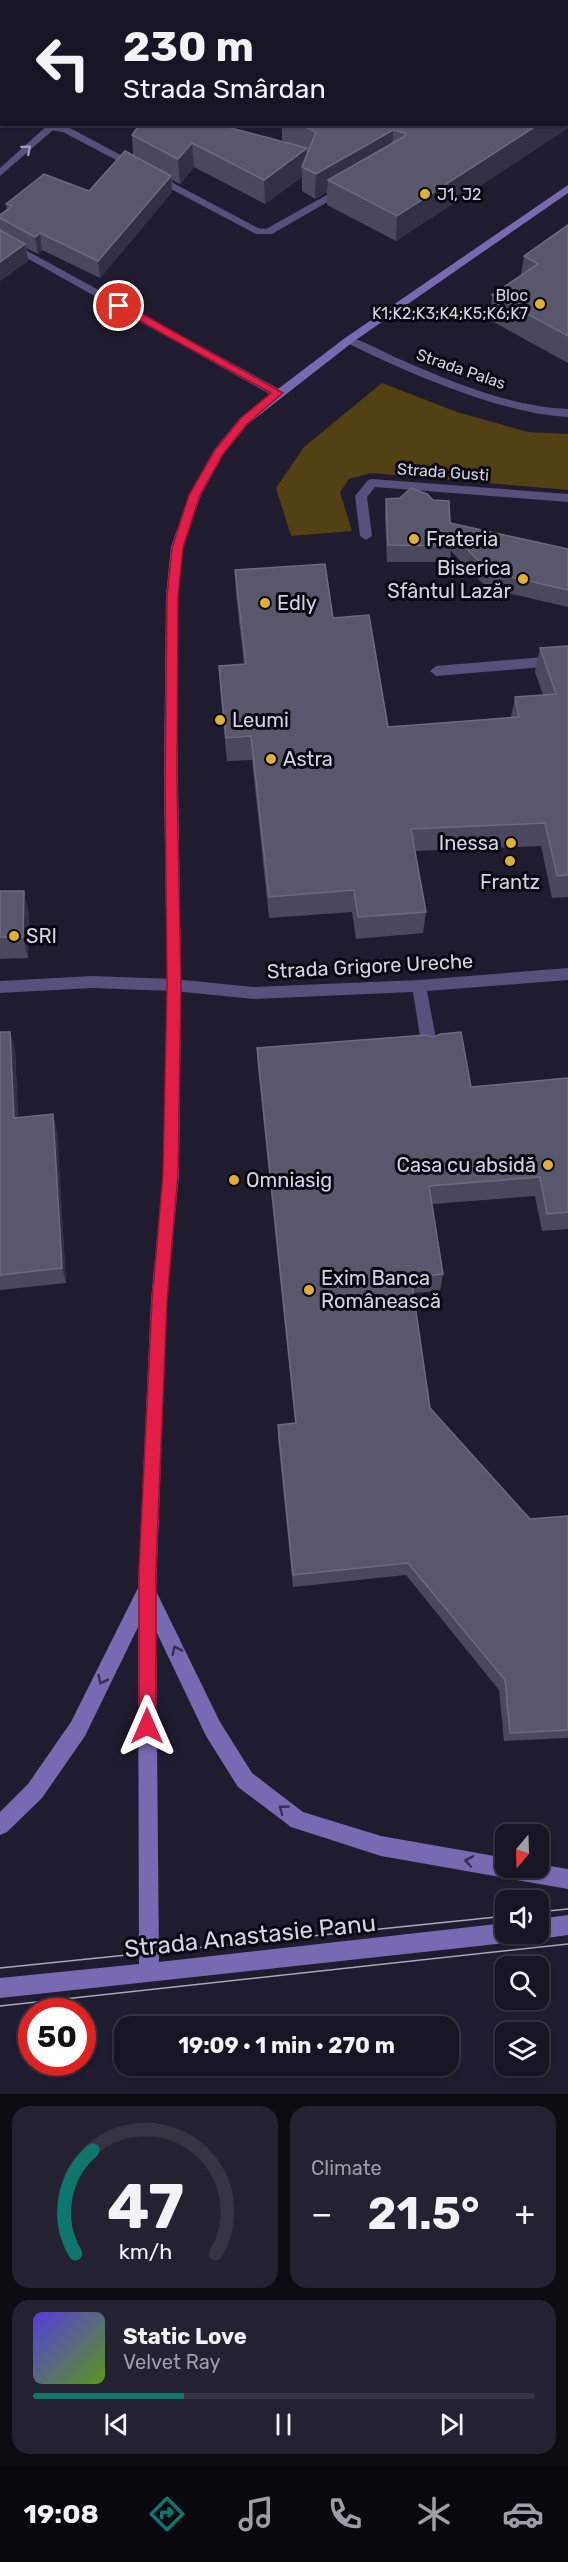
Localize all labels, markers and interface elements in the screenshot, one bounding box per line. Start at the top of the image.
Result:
text: 230 m [123,22,254,72]
icon: left [24,24,102,102]
text: Strada Smârdan [123,73,326,105]
one-way arrow [21,145,31,156]
place label: J1, J2 [437,185,481,204]
marker: J1, J2 [418,187,432,201]
pin [93,280,144,331]
place label: Bloc K1;K2;K3;K4;K5;K6;K7 [372,286,528,323]
icon: arrive [102,289,135,322]
marker: Bloc K1;K2;K3;K4;K5;K6;K7 [533,297,547,311]
street label: Strada Palas [414,345,508,393]
street label: Strada Gusti [396,459,490,485]
place label: Frateria [426,527,498,551]
marker: Frateria [407,532,421,546]
place label: Biserica Sfântul Lazăr [387,556,511,603]
marker: Biserica Sfântul Lazăr [516,572,530,586]
place label: Edly [277,591,317,615]
marker: Edly [258,596,272,610]
place label: Leumi [232,708,289,732]
marker: Leumi [213,713,227,727]
place label: Astra [283,747,333,771]
marker: Astra [264,752,278,766]
place label: Inessa [439,831,499,855]
marker: Inessa [504,836,518,850]
marker: Frantz [503,854,517,868]
place label: Frantz [480,870,540,894]
place label: SRI [26,924,57,948]
marker: SRI [7,929,21,943]
street label: Strada Grigore Ureche [266,949,474,983]
place label: Casa cu absidă [397,1153,536,1177]
marker: Casa cu absidă [541,1158,555,1172]
place label: Omniasig [246,1168,332,1192]
marker: Omniasig [227,1173,241,1187]
place label: Exim Banca Românească [321,1266,441,1313]
marker: Exim Banca Românească [302,1283,316,1297]
one-way arrow [171,1646,183,1657]
one-way arrow [98,1674,109,1685]
position arrow [115,1694,179,1758]
one-way arrow [279,1805,290,1816]
north arrow [495,1824,549,1878]
map controls [495,1824,549,2076]
one-way arrow [464,1855,474,1868]
button: sound [495,1890,549,1944]
street label: Strada Anastasie Panu [123,1909,377,1963]
button: search [495,1956,549,2010]
speed limit sign: 50 [18,1998,96,2076]
button: layers [495,2022,549,2076]
text: 19:09 · 1 min · 270 m [178,2032,395,2059]
text: Climate [311,2156,382,2180]
text: 47 [107,2170,183,2244]
text: 21.5° [367,2187,479,2240]
text: − [311,2194,332,2233]
text: + [514,2194,535,2233]
text: km/h [118,2239,172,2264]
text: Static Love [123,2323,247,2350]
text: Velvet Ray [123,2350,221,2374]
icon: previous [100,2408,133,2441]
icon: pause [267,2408,300,2441]
icon: next [435,2408,468,2441]
icon: directions [146,2493,188,2535]
icon: music [235,2493,277,2535]
icon: phone [324,2493,366,2535]
icon: climate [413,2493,455,2535]
icon: car [502,2493,544,2535]
text: 19:08 [24,2498,99,2530]

